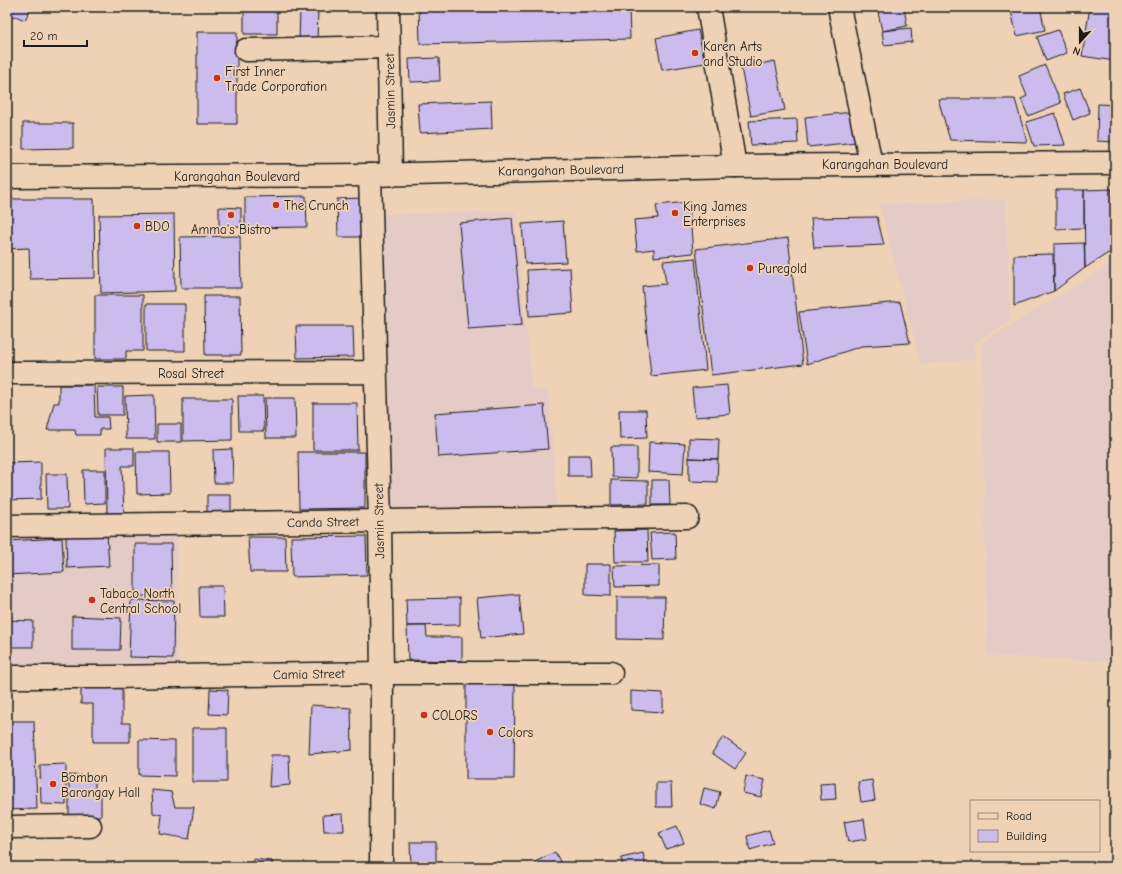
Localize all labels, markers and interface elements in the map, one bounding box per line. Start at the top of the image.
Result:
scale bar [24,22,87,48]
north arrow [1060,22,1100,62]
text: 20 m [30,29,58,43]
place label: Karen Arts and Studio [703,39,763,69]
text: N [1071,44,1082,58]
marker: Karen Arts and Studio [690,48,700,58]
street label: Jasmin Street [382,52,398,129]
place label: First Inner Trade Corporation [225,64,327,94]
marker: First Inner Trade Corporation [212,73,222,83]
street label: Karangahan Boulevard [822,157,948,172]
street label: Karangahan Boulevard [498,161,624,179]
street label: Karangahan Boulevard [174,169,300,184]
place label: The Crunch [284,198,349,213]
place label: King James Enterprises [683,199,747,229]
marker: The Crunch [271,200,281,210]
marker: King James Enterprises [670,208,680,218]
marker: Amma's Bistro [226,210,236,220]
place label: BDO [145,219,170,234]
marker: BDO [132,221,142,231]
place label: Amma's Bistro [191,222,271,237]
place label: Puregold [758,261,807,276]
marker: Puregold [745,263,755,273]
street label: Rosal Street [158,366,225,381]
street label: Jasmin Street [371,482,387,559]
street label: Canda Street [287,514,361,530]
place label: Tabaco North Central School [100,586,181,616]
marker: Tabaco North Central School [87,595,97,605]
street label: Camia Street [273,666,346,682]
place label: COLORS [432,708,478,723]
marker: COLORS [419,710,429,720]
place label: Colors [498,725,533,740]
marker: Colors [485,727,495,737]
place label: Bombon Barangay Hall [61,770,140,800]
marker: Bombon Barangay Hall [48,779,58,789]
legend [970,800,1100,852]
text: Road [1006,809,1032,823]
text: Building [1006,829,1047,843]

